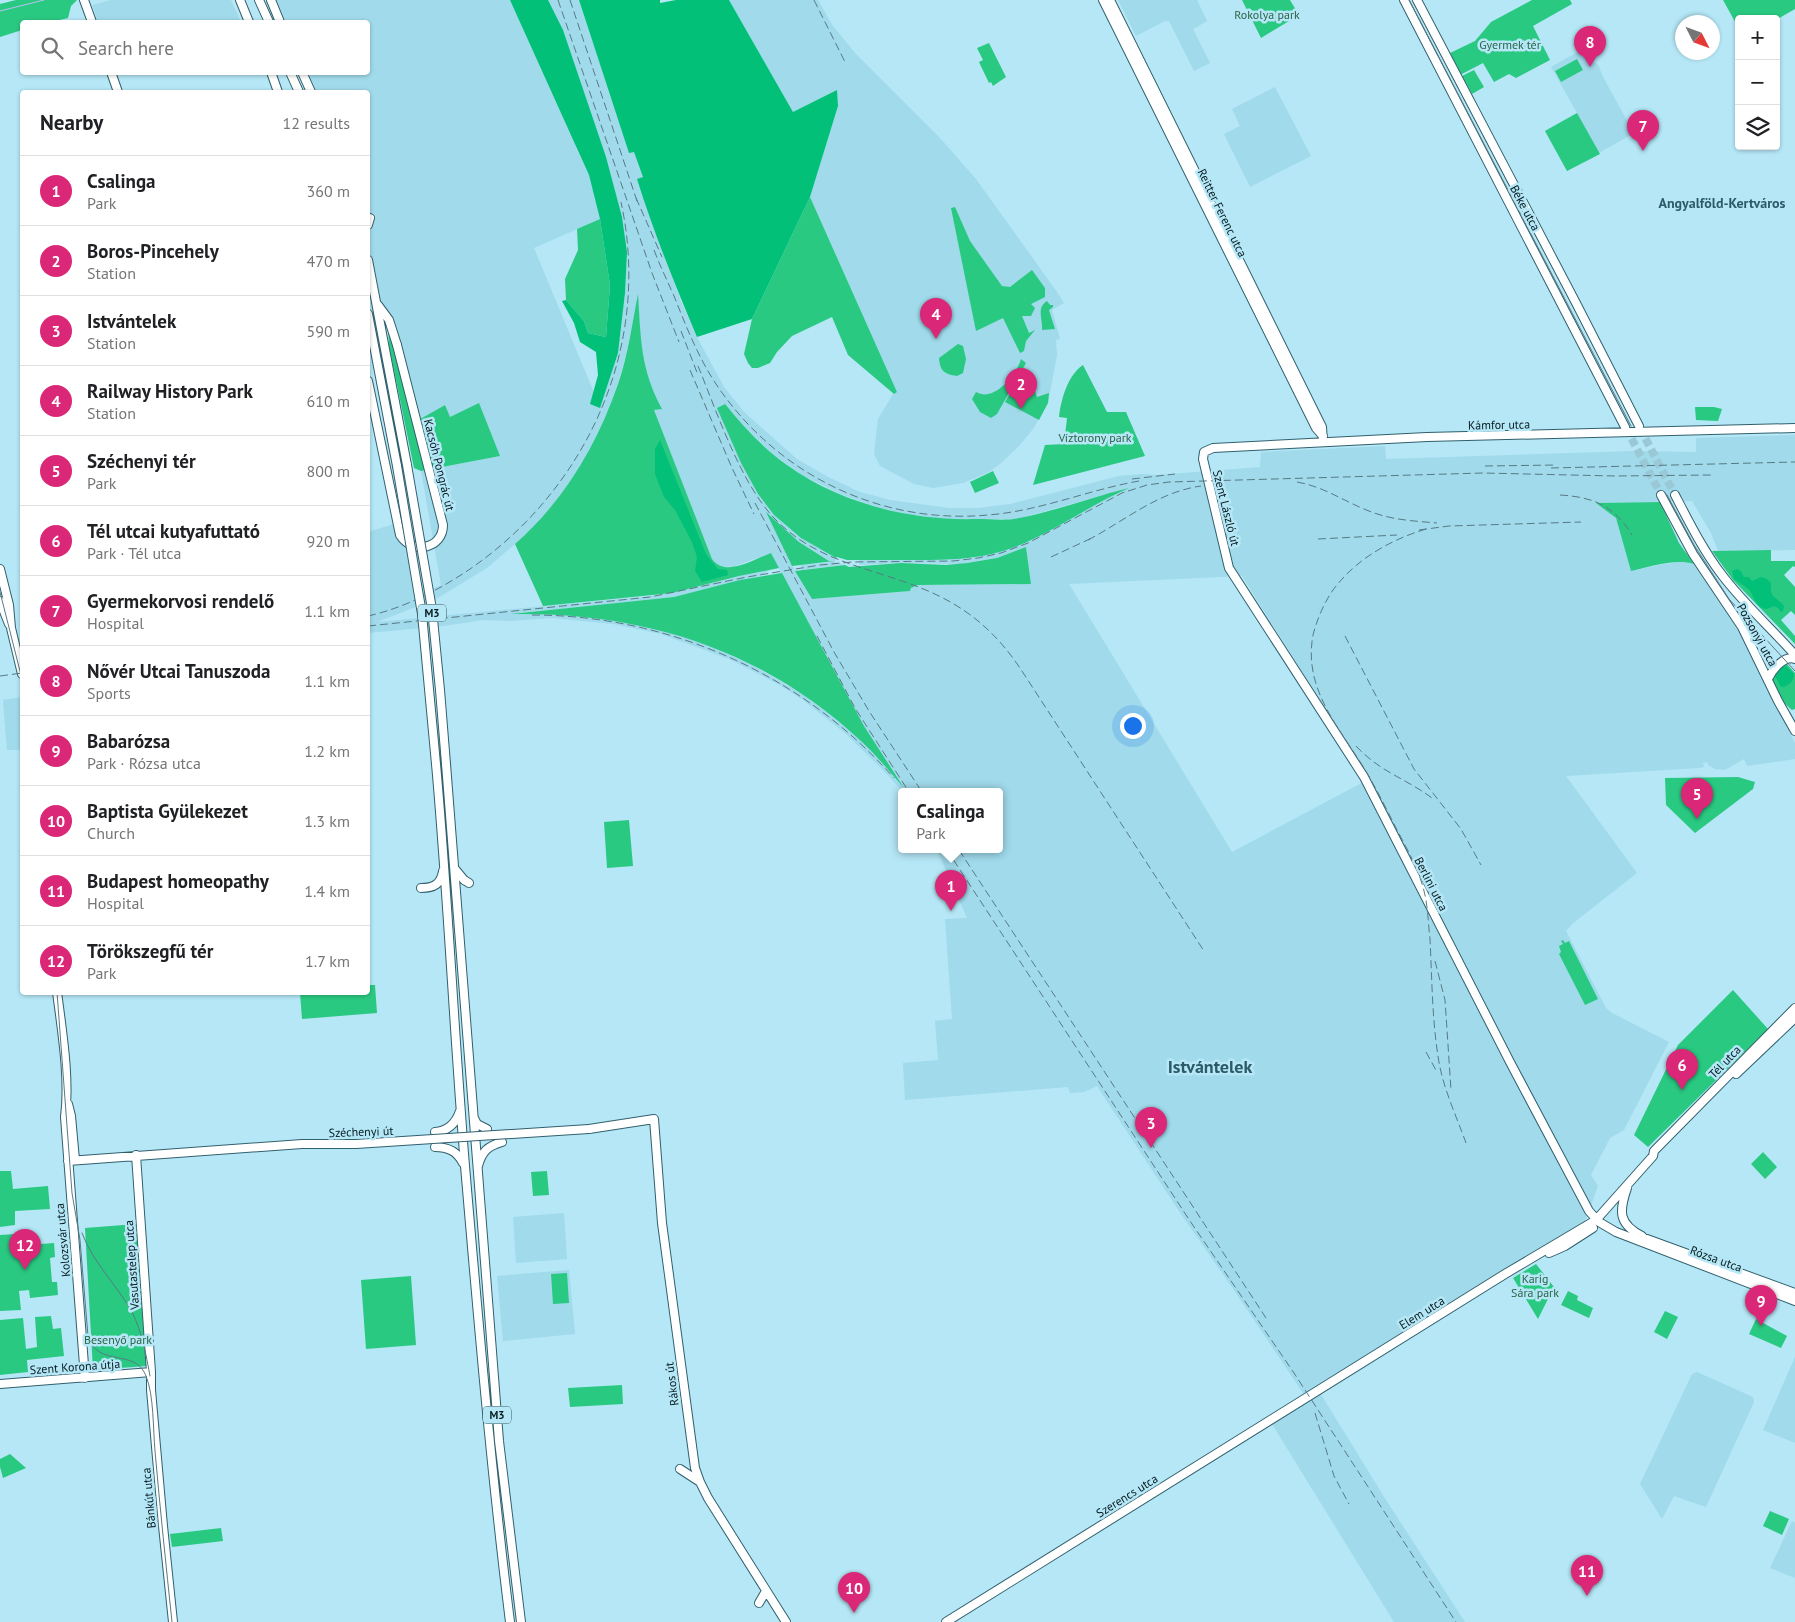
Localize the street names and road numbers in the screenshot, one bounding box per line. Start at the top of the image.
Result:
street label: Reitter Ferenc utca [1195,166,1250,259]
street label: Béke utca [1507,182,1544,233]
street label: Kámfor utca [1468,416,1530,433]
street label: Kacsóh Pongrác út [421,417,458,512]
street label: Szent László út [1210,468,1243,547]
street label: Pozsonyi utca [1734,601,1781,669]
road number: M3 [418,604,446,622]
street label: Berlini utca [1411,854,1451,913]
street label: Tél utca [1705,1042,1744,1081]
street label: Széchenyi út [328,1123,394,1140]
street label: Kolozsvár utca [52,1202,73,1278]
street label: Vasutastelep utca [121,1220,142,1311]
street label: Rózsa utca [1688,1242,1744,1275]
street label: Elem utca [1396,1293,1447,1332]
street label: Szent Korona útja [29,1356,121,1377]
street label: Rákos út [661,1361,682,1407]
road number: M3 [483,1406,511,1424]
street label: Bánkút utca [138,1467,159,1529]
street label: Szerencs utca [1093,1471,1160,1520]

